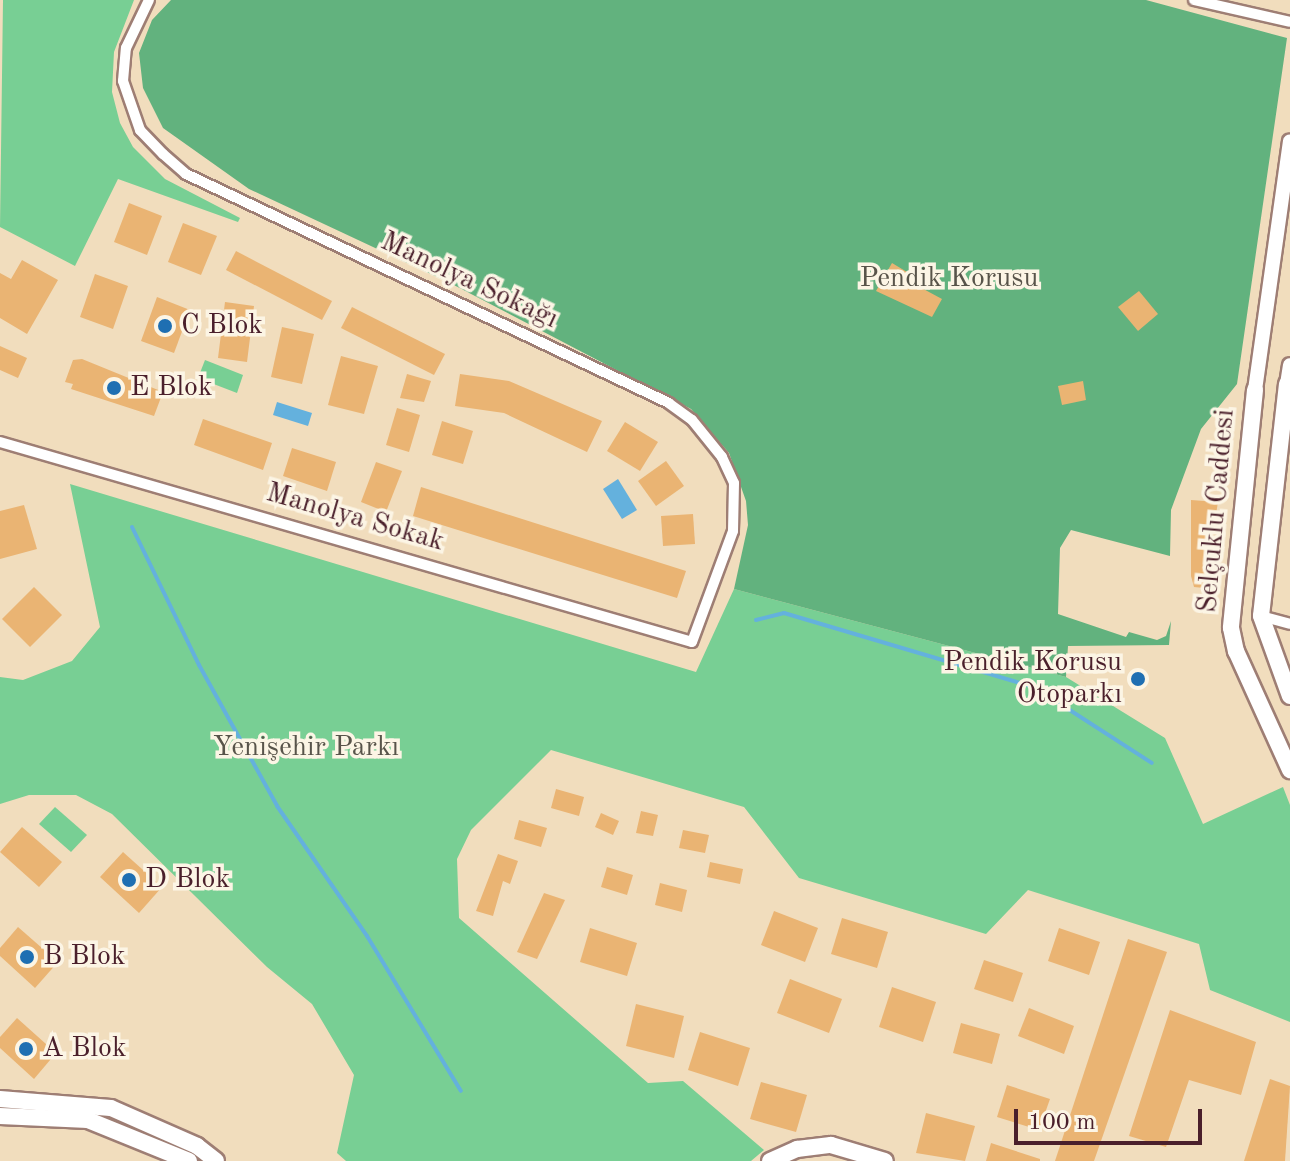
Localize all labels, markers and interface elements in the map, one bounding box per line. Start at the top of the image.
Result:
street label: Manolya Sokağı [375,225,563,337]
park label: Pendik Korusu [860,262,1038,296]
place label: C Blok [181,309,263,343]
marker: C Blok [156,317,174,335]
place label: E Blok [130,371,212,405]
marker: E Blok [105,379,123,397]
street label: Selçuklu Caddesi [1191,408,1243,614]
street label: Manolya Sokak [262,477,448,559]
place label: Pendik Korusu Otoparkı [943,646,1122,712]
marker: Pendik Korusu Otoparkı [1129,670,1147,688]
park label: Yenişehir Parkı [213,731,399,765]
place label: D Blok [145,863,230,897]
marker: D Blok [120,871,138,889]
place label: B Blok [43,940,125,974]
marker: B Blok [18,948,36,966]
place label: A Blok [42,1032,127,1066]
marker: A Blok [17,1040,35,1058]
scale bar [1018,1093,1206,1143]
text: 100 m [1028,1111,1096,1135]

